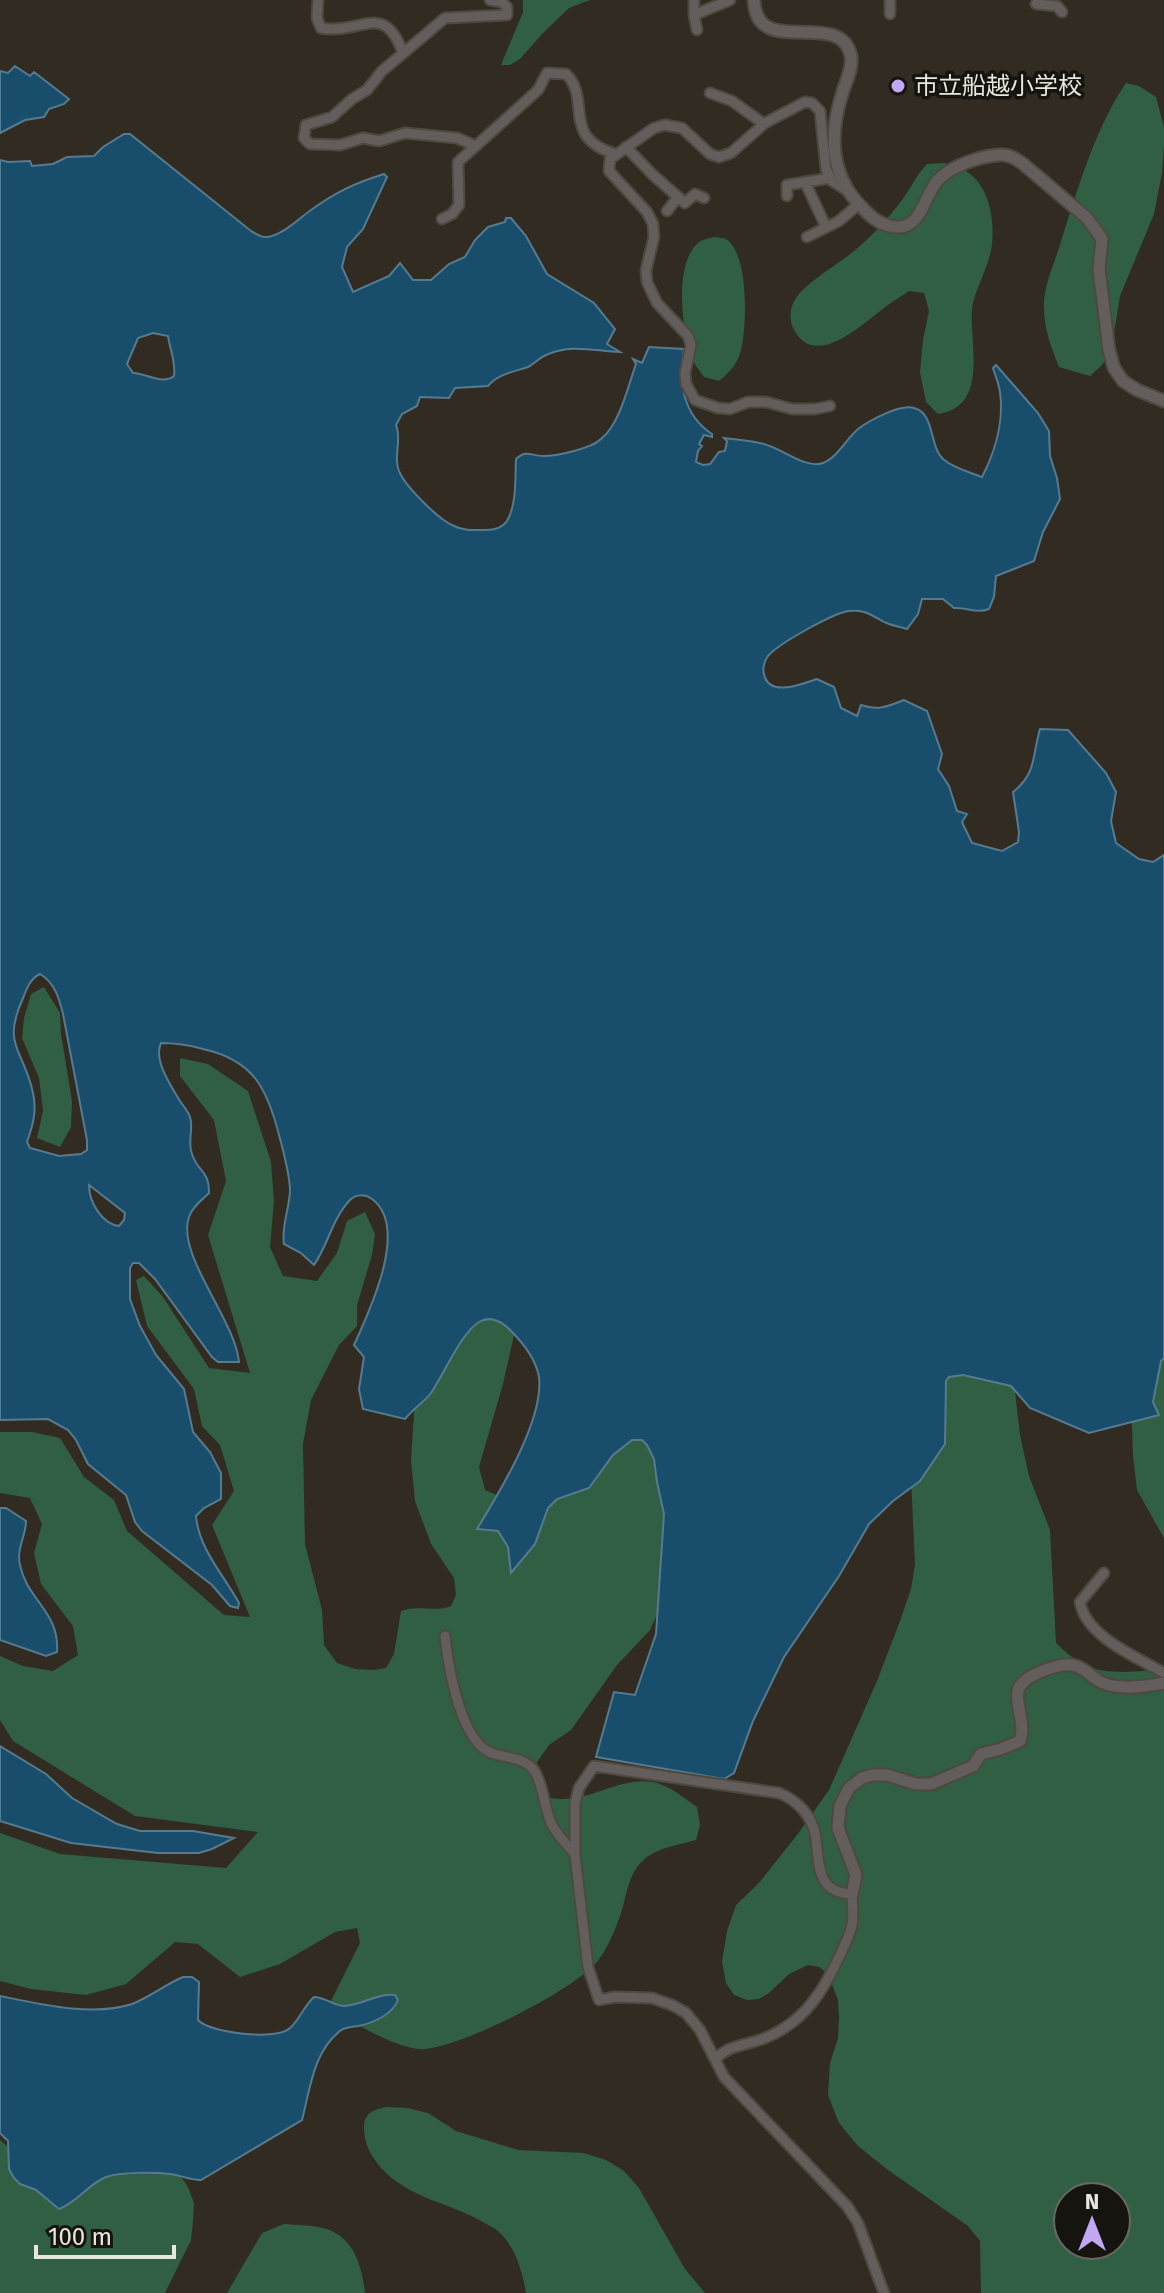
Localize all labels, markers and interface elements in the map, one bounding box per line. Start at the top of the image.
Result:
place label: 市立船越小学校 [914,72,1082,100]
marker: 市立船越小学校 [889,77,907,95]
north arrow [1052,2181,1132,2261]
text: N [1085,2188,1099,2215]
scale bar [36,2209,174,2259]
text: 100 m [48,2223,112,2251]

